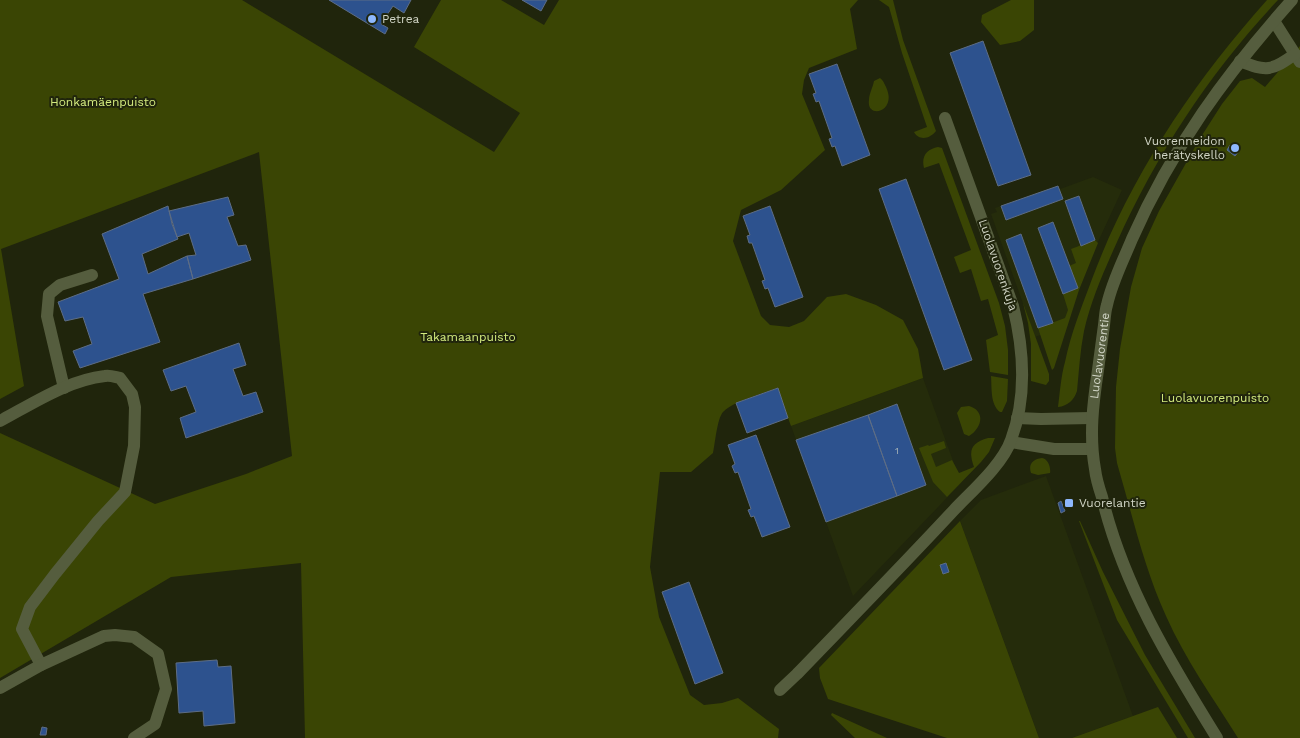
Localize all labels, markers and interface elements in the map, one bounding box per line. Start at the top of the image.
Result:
place label: Petrea [382,12,420,26]
marker: Petrea [366,13,378,25]
park label: Honkamäenpuisto [50,95,156,109]
place label: Vuorenneidon herätyskello [1144,134,1225,162]
marker: Vuorenneidon herätyskello [1229,142,1241,154]
street label: Luolavuorenkuja [976,217,1020,313]
street label: Luolavuorentie [1087,312,1112,400]
park label: Takamaanpuisto [420,330,516,344]
park label: Luolavuorenpuisto [1161,391,1269,405]
house number: 1 [895,445,899,456]
place label: Vuorelantie [1079,496,1146,510]
marker: Vuorelantie [1063,497,1075,509]

